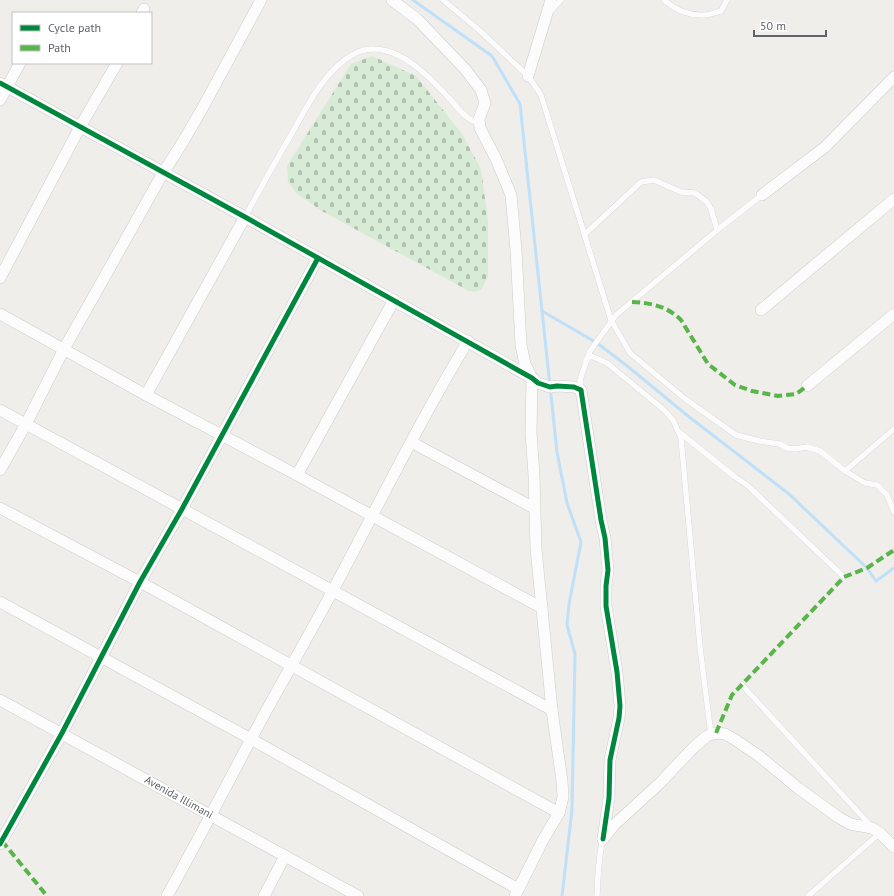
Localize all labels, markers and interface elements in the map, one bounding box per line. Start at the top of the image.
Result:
legend [12,12,152,64]
scale bar [754,12,826,38]
text: 50 m [760,18,786,33]
text: Cycle path [48,20,101,35]
text: Path [48,40,71,55]
street label: Avenida Illimani [142,772,216,822]

